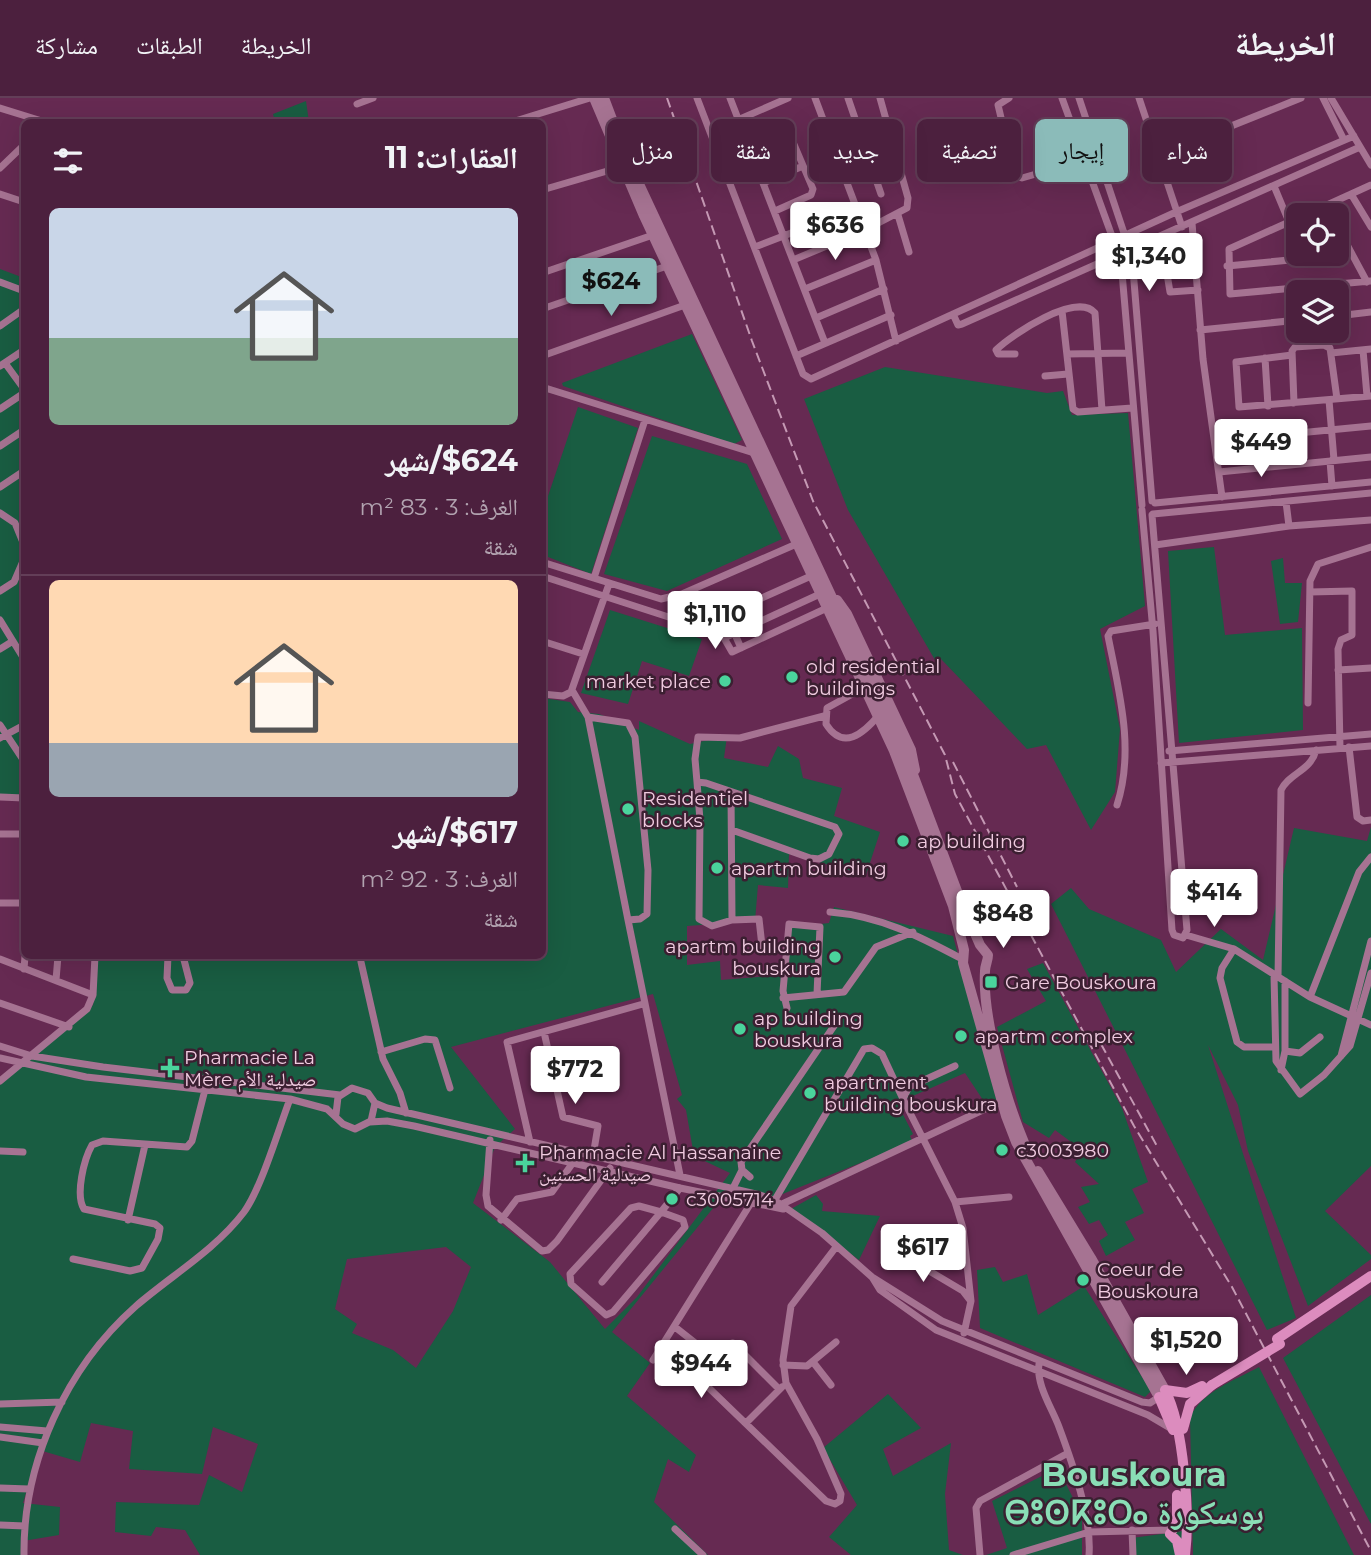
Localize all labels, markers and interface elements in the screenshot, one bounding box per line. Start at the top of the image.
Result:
text: الخريطة [1235,23,1336,63]
text: مشاركة [35,31,98,60]
text: الطبقات [136,31,203,60]
text: الخريطة [241,31,311,60]
chip: منزل [607,119,697,182]
chip: شقة [711,119,795,182]
chip: جديد [809,119,903,182]
chip: تصفية [917,119,1021,182]
chip: إيجار [1035,119,1128,182]
chip: شراء [1142,119,1232,182]
text: العقارات: 11 [385,139,518,176]
icon: filters [49,142,87,180]
pin: $636 [794,202,876,262]
map controls [1286,203,1349,343]
button: locate [1286,203,1349,266]
text: $636 [806,211,864,239]
pin: $1,340 [1092,234,1206,293]
text: $1,340 [1112,242,1186,270]
icon: home [221,253,347,379]
pin: $624 [570,258,652,318]
text: $624 [582,267,640,295]
button: layers [1286,280,1349,343]
pin: $449 [1220,420,1302,479]
text: $449 [1230,428,1292,456]
text: $624/شهر [385,442,518,479]
text: الغرف: 3 · 83 m² [360,493,518,521]
text: شقة [484,533,518,561]
pin: $1,110 [658,592,772,651]
text: $1,110 [684,600,746,628]
icon: home [221,625,347,751]
place label: old residential buildings [806,655,940,700]
marker: old residential buildings [784,669,800,685]
place label: market place [586,670,711,693]
marker: market place [717,673,733,689]
place label: Residentiel blocks [642,787,748,832]
marker: Residentiel blocks [620,801,636,817]
text: $617/شهر [393,814,518,851]
place label: ap building [917,830,1026,853]
marker: ap building [895,833,911,849]
place label: apartm building [731,857,887,880]
marker: apartm building [709,860,725,876]
text: الغرف: 3 · 92 m² [360,865,518,893]
pin: $414 [1173,870,1255,929]
text: $414 [1186,878,1242,906]
pin: $848 [962,890,1044,950]
text: $848 [972,899,1034,927]
text: شقة [484,905,518,933]
place label: apartm building bouskura [665,935,821,980]
marker: apartm building bouskura [827,949,843,965]
place label: Gare Bouskoura [1005,971,1157,994]
marker: Gare Bouskoura [983,974,999,990]
place label: ap building bouskura [754,1007,863,1052]
marker: ap building bouskura [732,1021,748,1037]
place label: apartm complex [975,1025,1133,1048]
marker: apartm complex [953,1028,969,1044]
place label: Pharmacie La Mère صيدلية الأم [184,1046,316,1093]
pin: $772 [534,1046,616,1106]
text: $772 [547,1055,603,1083]
marker: Pharmacie La Mère صيدلية الأم [162,1060,178,1076]
place label: apartment building bouskura [824,1071,998,1116]
marker: apartment building bouskura [802,1085,818,1101]
place label: c3003980 [1016,1139,1109,1162]
place label: Pharmacie Al Hassanaine صيدلية الحسنين [539,1141,781,1186]
marker: c3003980 [994,1142,1010,1158]
marker: Pharmacie Al Hassanaine صيدلية الحسنين [517,1155,533,1171]
place label: c3005714 [686,1188,774,1211]
marker: c3005714 [664,1191,680,1207]
pin: $617 [882,1224,964,1284]
text: $617 [897,1233,949,1261]
place label: Coeur de Bouskoura [1097,1258,1199,1303]
marker: Coeur de Bouskoura [1075,1272,1091,1288]
pin: $1,520 [1129,1318,1243,1377]
text: $1,520 [1150,1326,1222,1354]
pin: $944 [660,1340,742,1400]
text: $944 [671,1349,731,1377]
district label: Bouskoura ⴱⵓⵙⴽⵓⵔⴰ بوسكورة [1004,1454,1264,1532]

